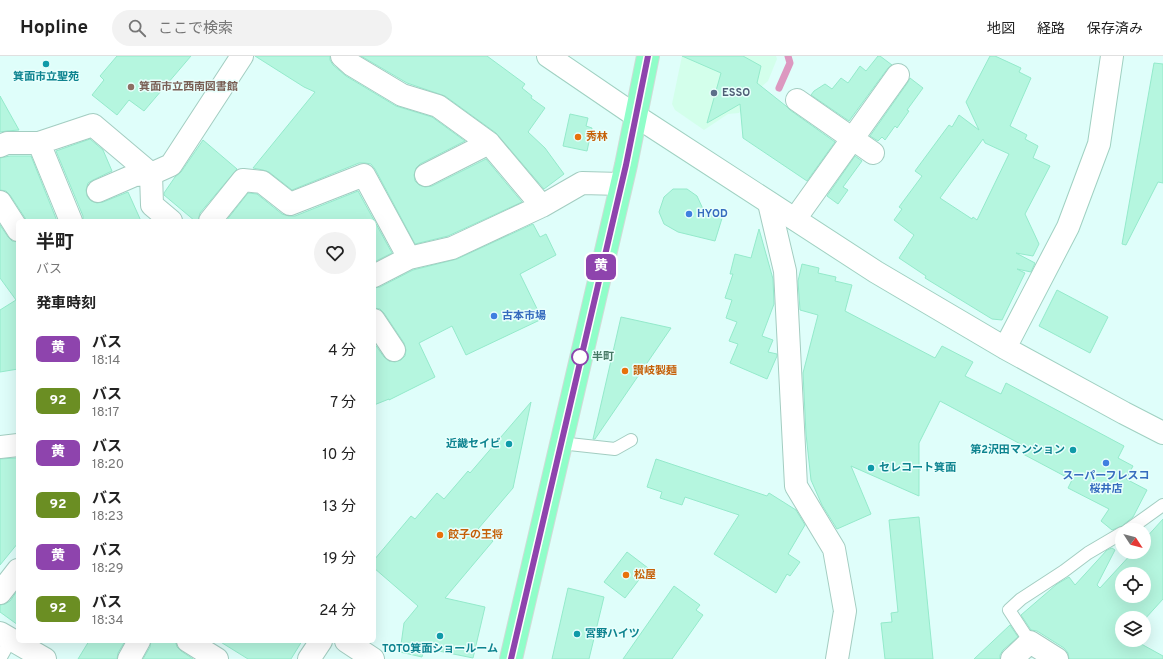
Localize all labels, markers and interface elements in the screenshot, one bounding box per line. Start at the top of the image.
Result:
search box [112,10,392,46]
text: Hopline [20,16,88,40]
icon: search [126,17,148,39]
text: ここで検索 [158,20,233,39]
text: 地図 [987,21,1015,38]
text: 経路 [1037,21,1065,38]
text: 保存済み [1087,21,1143,38]
marker: 箕面市立聖苑 [41,59,51,69]
place label: 箕面市立聖苑 [13,70,79,84]
place label: 箕面市立西南図書館 [139,80,238,94]
marker: 箕面市立西南図書館 [126,82,136,92]
place label: ESSO [722,86,750,100]
marker: ESSO [709,88,719,98]
place label: 秀林 [586,130,608,144]
marker: 秀林 [573,132,583,142]
place label: HYOD [697,207,728,221]
marker: HYOD [684,209,694,219]
text: 半町 [36,231,74,255]
button: heart [314,232,356,274]
line badge: 黄 [588,254,614,280]
text: 黄 [594,258,608,275]
text: バス [36,262,62,278]
text: 発車時刻 [36,295,96,314]
place label: 古本市場 [502,309,546,323]
marker: 古本市場 [489,311,499,321]
text: バス [92,334,122,353]
text: 黄 [51,340,65,357]
text: 4 分 [328,342,356,361]
marker: 半町 [571,348,589,366]
place label: 半町 [592,350,614,364]
text: 18:14 [92,353,120,369]
place label: 讃岐製麺 [633,364,677,378]
marker: 讃岐製麺 [620,366,630,376]
text: バス [92,386,122,405]
text: 92 [49,392,67,409]
text: 7 分 [330,394,356,413]
text: 18:17 [92,405,119,421]
place label: 近畿セイビ [446,437,501,451]
text: バス [92,438,122,457]
marker: 近畿セイビ [504,439,514,449]
place label: 第2沢田マンション [970,443,1065,457]
text: 黄 [51,444,65,461]
marker: 第2沢田マンション [1068,445,1078,455]
text: 10 分 [322,446,356,465]
text: 18:20 [92,457,124,473]
marker: スーパーフレスコ 桜井店 [1101,458,1111,468]
place label: セレコート箕面 [879,461,956,475]
marker: セレコート箕面 [866,463,876,473]
place label: スーパーフレスコ 桜井店 [1062,469,1150,496]
text: バス [92,490,122,509]
text: 92 [49,496,67,513]
text: 13 分 [323,498,356,517]
text: 18:23 [92,509,124,525]
north arrow [1115,523,1151,559]
map controls [1115,523,1151,647]
place label: 餃子の王将 [448,528,503,542]
marker: 餃子の王将 [435,530,445,540]
text: バス [92,542,122,561]
text: 黄 [51,548,65,565]
text: 19 分 [323,550,356,569]
text: 18:29 [92,561,123,577]
button: locate [1115,567,1151,603]
place label: 松屋 [634,568,656,582]
marker: 松屋 [621,570,631,580]
text: バス [92,594,122,613]
text: 92 [49,600,67,617]
text: 24 分 [319,602,356,621]
button: layers [1115,611,1151,647]
text: 18:34 [92,613,124,629]
place label: 宮野ハイツ [585,627,640,641]
marker: 宮野ハイツ [572,629,582,639]
marker: TOTO箕面ショールーム [435,631,445,641]
place label: TOTO箕面ショールーム [382,642,498,656]

